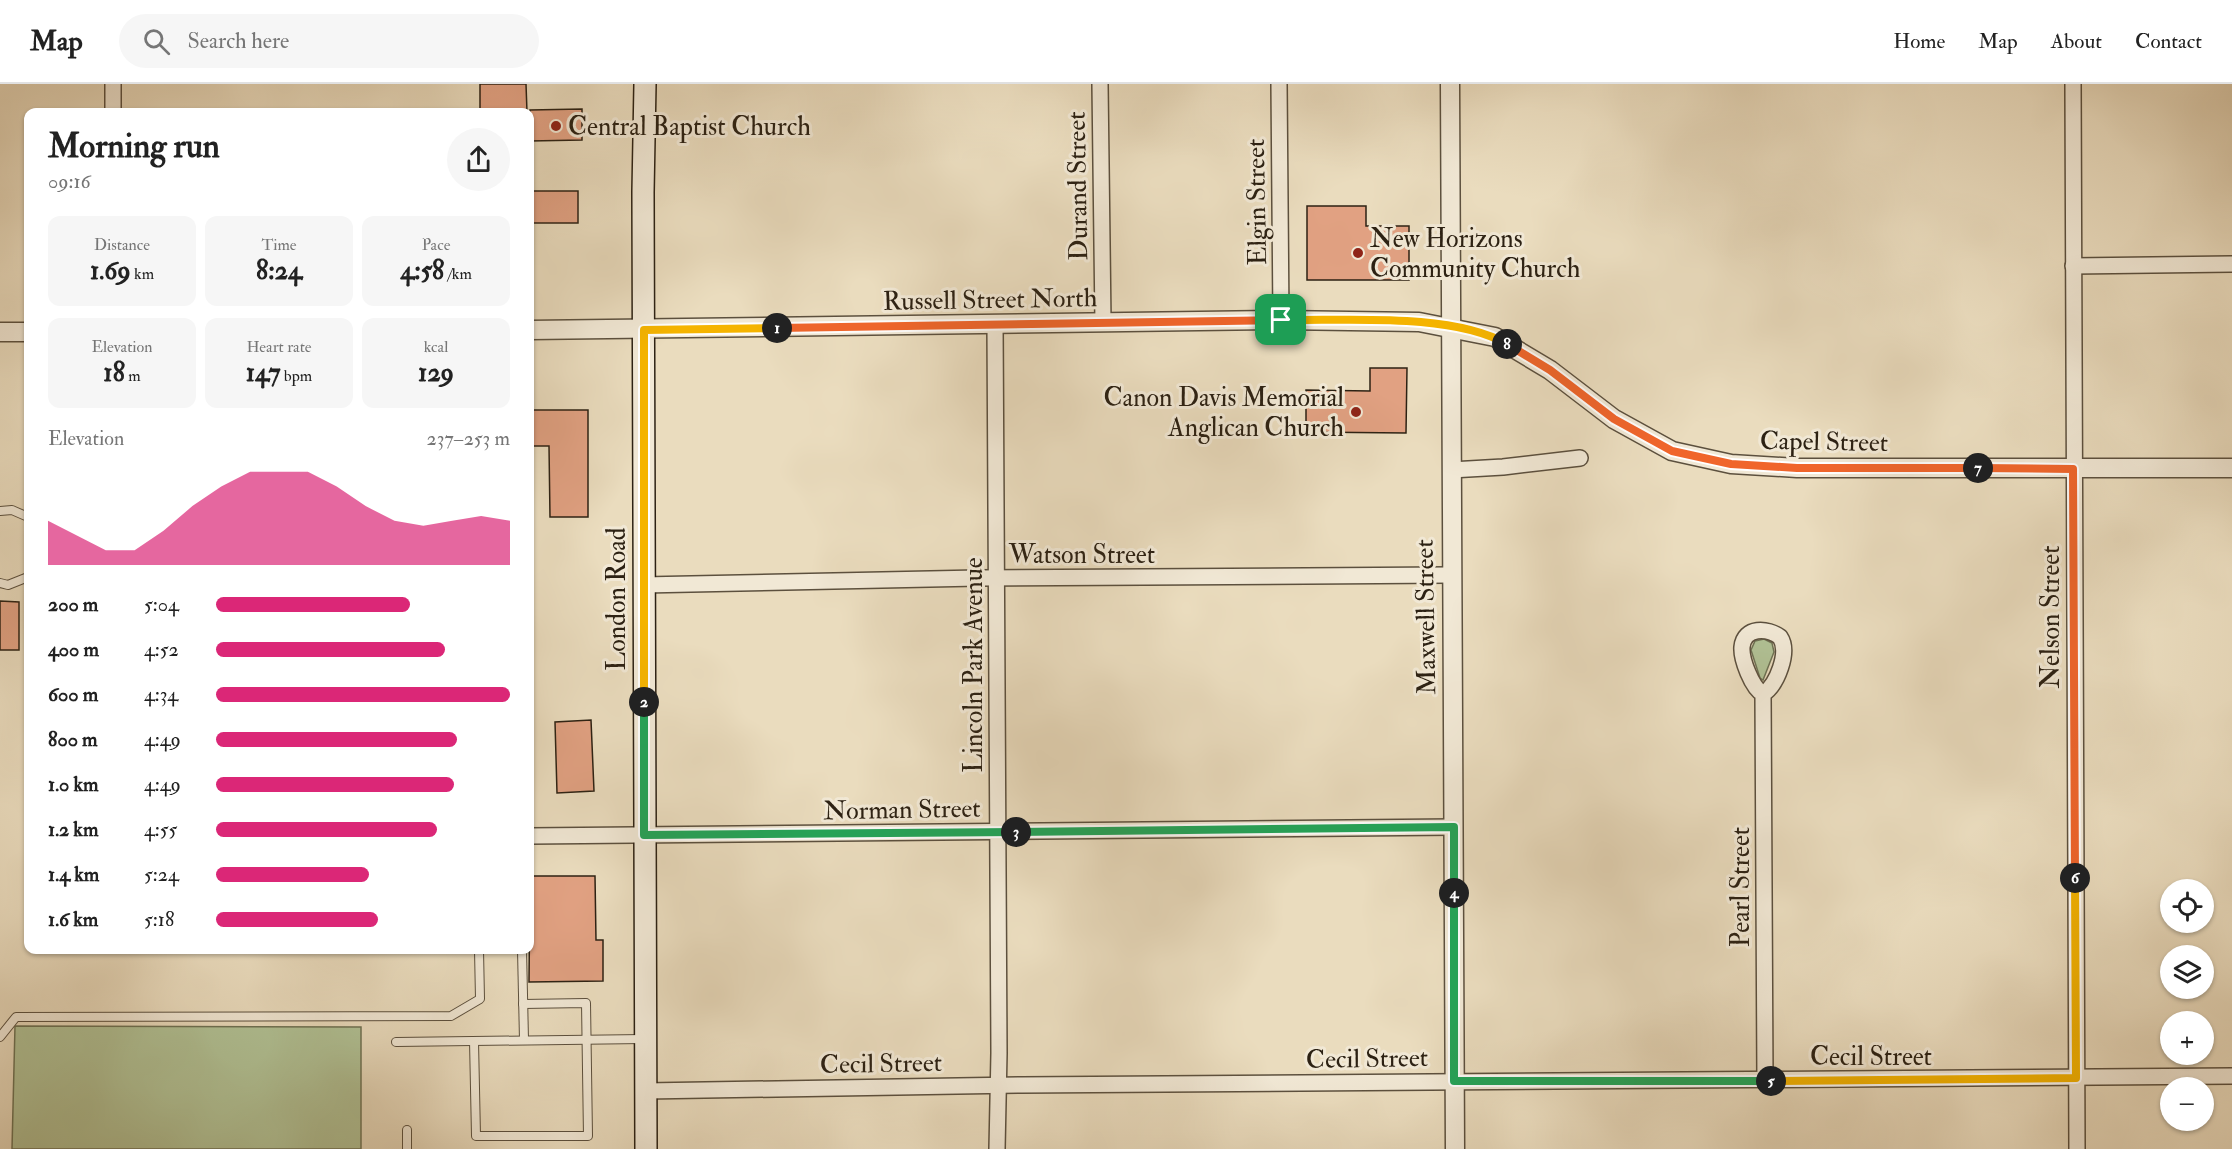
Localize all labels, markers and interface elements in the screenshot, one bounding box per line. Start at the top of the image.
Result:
search box [119,14,539,68]
text: Map [30,24,83,59]
icon: search [140,25,173,58]
text: Search here [188,27,289,55]
text: Home [1893,28,1945,55]
text: Map [1978,28,2018,55]
text: About [2051,28,2102,55]
text: Contact [2135,28,2202,55]
place label: Central Baptist Church [568,111,811,144]
street label: Durand Street [1061,111,1095,261]
marker: Central Baptist Church [549,119,563,133]
text: Morning run [48,126,220,167]
button: share [447,128,510,191]
street label: Elgin Street [1240,138,1274,266]
text: 09:16 [48,169,91,194]
place label: New Horizons Community Church [1370,223,1581,285]
text: Distance [94,235,150,255]
text: Time [262,235,296,255]
text: Pace [422,235,450,255]
marker: New Horizons Community Church [1351,246,1365,260]
text: 1.69 [90,255,131,287]
text: 8:24 [256,255,302,287]
text: 4:58 [400,255,444,287]
text: km [131,264,154,284]
text: /km [444,264,472,284]
street label: Russell Street North [883,282,1098,318]
pin [1255,294,1306,345]
icon: arrive [1264,303,1297,336]
pin: 1 [762,313,792,343]
text: 1 [774,318,780,338]
pin: 8 [1492,329,1522,359]
text: 8 [1503,334,1511,354]
text: Elevation [92,337,152,357]
text: Heart rate [246,337,312,357]
text: kcal [424,337,448,357]
text: 18 [103,357,125,389]
text: 147 [246,357,280,389]
text: 129 [418,357,454,389]
text: m [125,366,141,386]
text: bpm [280,366,312,386]
place label: Canon Davis Memorial Anglican Church [1104,382,1344,444]
marker: Canon Davis Memorial Anglican Church [1349,405,1363,419]
street label: Capel Street [1759,425,1888,460]
text: Elevation [48,426,124,451]
text: 237–253 m [427,426,510,451]
pin: 7 [1963,453,1993,483]
text: 7 [1974,458,1982,478]
street label: London Road [601,527,633,671]
street label: Watson Street [1008,539,1155,571]
street label: Maxwell Street [1409,539,1443,695]
street label: Nelson Street [2035,545,2067,689]
street label: Lincoln Park Avenue [958,557,990,773]
text: 200 m [48,592,98,617]
text: 5:04 [144,592,179,617]
text: 400 m [48,637,99,662]
text: 4:52 [144,637,179,662]
text: 600 m [48,682,98,707]
text: 4:34 [144,682,178,707]
pin: 2 [629,687,659,717]
text: 2 [640,692,648,712]
text: 800 m [48,727,98,752]
text: 4:49 [144,727,181,752]
text: 1.0 km [48,772,99,797]
text: 4:49 [144,772,181,797]
street label: Norman Street [823,793,981,827]
text: 1.2 km [48,817,98,842]
text: 4:55 [144,817,177,842]
pin: 3 [1001,817,1031,847]
text: 3 [1013,822,1019,842]
street label: Pearl Street [1725,827,1757,947]
text: 1.4 km [48,862,99,887]
text: 5:24 [144,862,179,887]
pin: 6 [2060,863,2090,893]
text: 6 [2071,868,2079,888]
pin: 4 [1439,878,1469,908]
map controls [2160,879,2214,1131]
button: locate [2160,879,2214,933]
text: 4 [1450,883,1458,903]
text: 1.6 km [48,907,98,932]
text: 5:18 [144,907,174,932]
button: layers [2160,945,2214,999]
button: + [2160,1011,2214,1065]
street label: Cecil Street [1810,1041,1932,1073]
street label: Cecil Street [1306,1042,1428,1076]
street label: Cecil Street [820,1047,942,1081]
pin: 5 [1756,1066,1786,1096]
text: 5 [1767,1071,1775,1091]
button: − [2160,1077,2214,1131]

